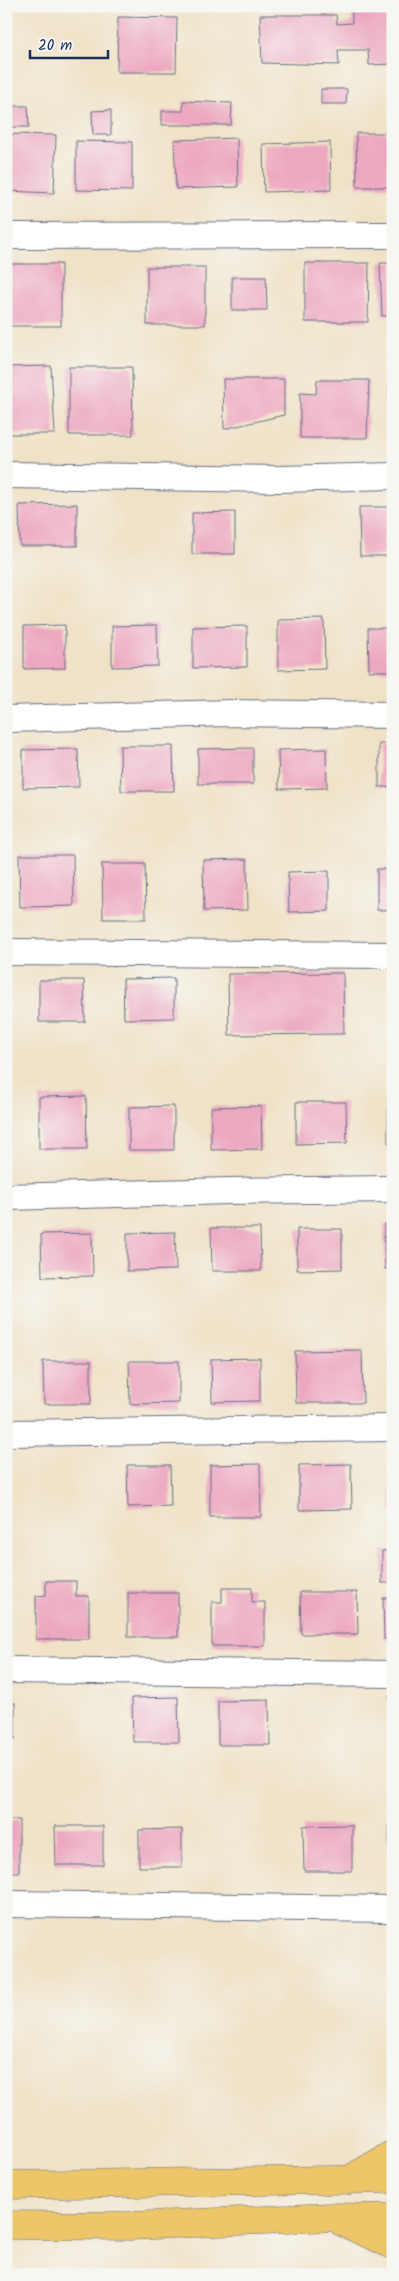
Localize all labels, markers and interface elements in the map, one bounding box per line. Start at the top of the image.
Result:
scale bar [30,28,108,60]
text: 20 m [38,34,72,58]

